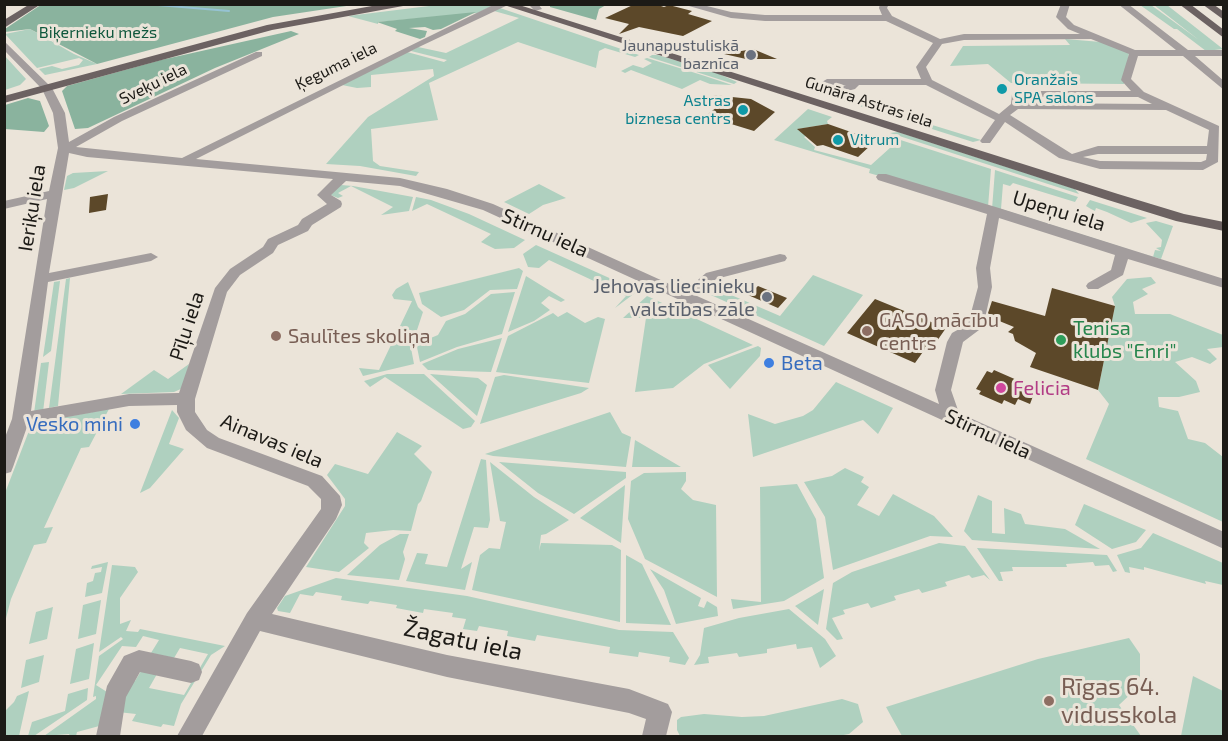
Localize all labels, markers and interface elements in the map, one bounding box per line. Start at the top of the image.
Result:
park label: Biķernieku mežs [39,23,157,43]
place label: Jaunapustuliskā baznīca [622,36,739,74]
street label: Ķeguma iela [292,38,380,94]
marker: Jaunapustuliskā baznīca [744,48,758,62]
street label: Sveķu iela [116,59,190,109]
place label: Oranžais SPA salons [1014,70,1094,108]
street label: Gunāra Astras iela [803,72,935,132]
marker: Oranžais SPA salons [995,82,1009,96]
place label: Astras biznesa centrs [625,91,731,129]
marker: Astras biznesa centrs [736,103,750,117]
place label: Vitrum [850,130,899,150]
marker: Vitrum [831,133,845,147]
street label: Ieriķu iela [13,163,51,253]
street label: Upeņu iela [1010,186,1108,236]
street label: Stirnu iela [498,203,592,263]
place label: Jehovas liecinieku valstības zāle [593,274,755,321]
street label: Pīļu iela [165,288,209,364]
marker: Jehovas liecinieku valstības zāle [760,290,774,304]
place label: GASO mācību centrs [879,308,999,355]
place label: Tenisa klubs "Enri" [1073,316,1176,363]
place label: Saulītes skoliņa [288,324,430,348]
marker: GASO mācību centrs [860,324,874,338]
marker: Saulītes skoliņa [269,329,283,343]
marker: Tenisa klubs "Enri" [1054,333,1068,347]
place label: Beta [781,351,823,375]
marker: Beta [762,356,776,370]
place label: Felicia [1013,376,1071,400]
marker: Felicia [994,381,1008,395]
street label: Stirnu iela [941,404,1035,464]
street label: Ainavas iela [217,409,327,473]
place label: Vesko mini [26,412,123,436]
marker: Vesko mini [128,417,142,431]
street label: Žagatu iela [401,613,525,667]
place label: Rīgas 64. vidusskola [1061,673,1177,729]
marker: Rīgas 64. vidusskola [1042,694,1056,708]

